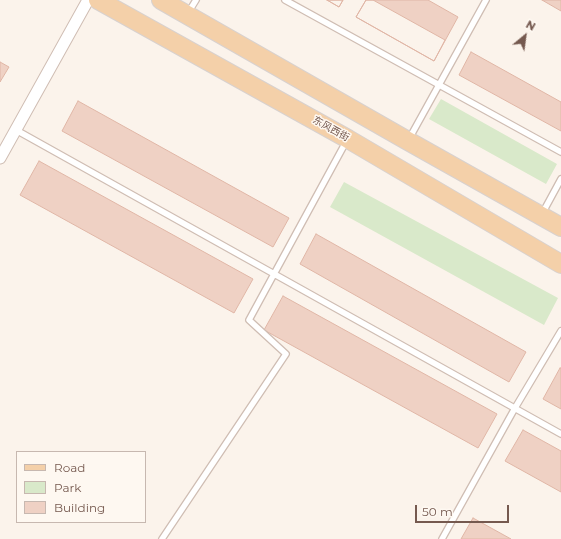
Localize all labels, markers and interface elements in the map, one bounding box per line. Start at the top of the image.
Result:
north arrow [505,16,545,56]
text: N [524,17,538,34]
street label: 东风西街 [311,114,351,144]
legend [16,451,146,523]
text: Road [54,460,85,475]
text: Park [54,480,81,495]
scale bar [417,497,511,523]
text: Building [54,500,105,515]
text: 50 m [422,504,453,519]

